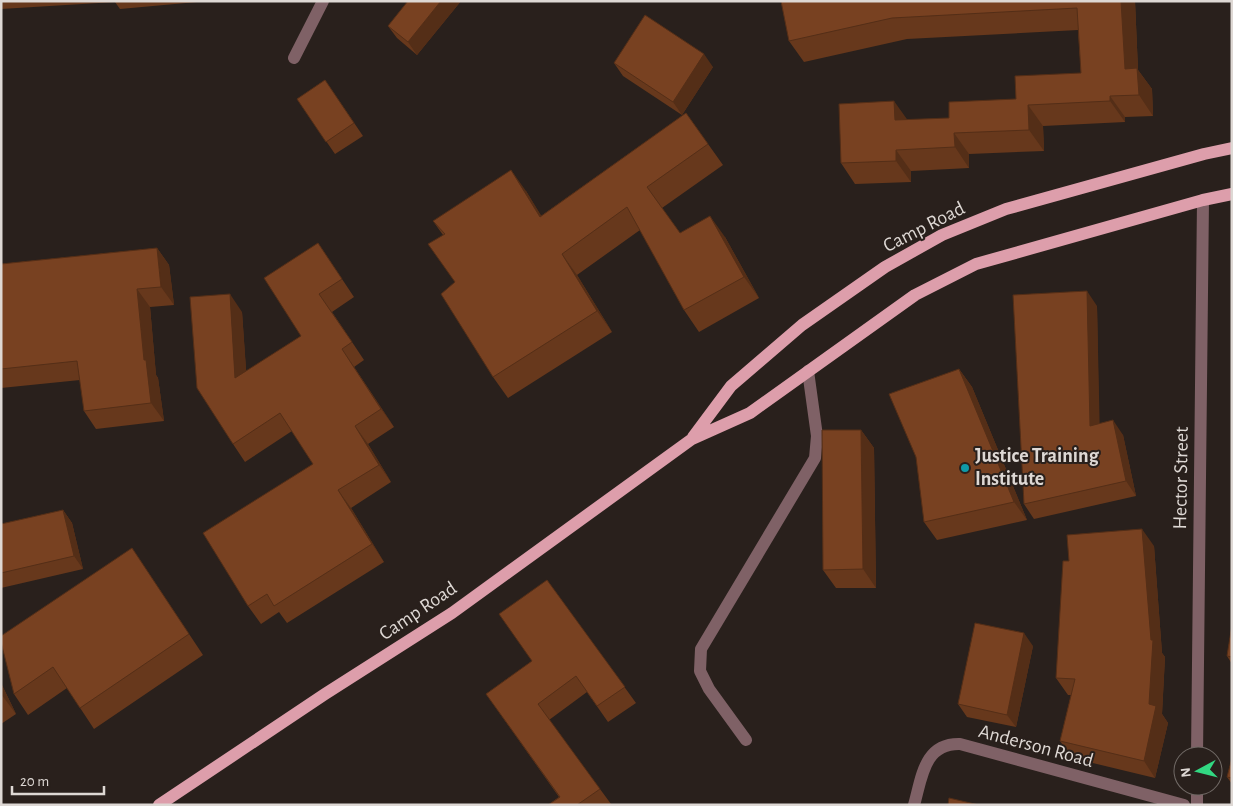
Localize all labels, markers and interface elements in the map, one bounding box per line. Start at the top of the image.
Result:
street label: Camp Road [880,198,968,256]
street label: Hector Street [1170,426,1192,530]
place label: Justice Training Institute [975,446,1100,489]
marker: Justice Training Institute [959,462,971,474]
street label: Camp Road [376,578,460,644]
street label: Anderson Road [976,721,1096,771]
north arrow [1173,746,1223,796]
scale bar [12,764,105,796]
text: N [1179,767,1194,778]
text: 20 m [20,774,49,789]

